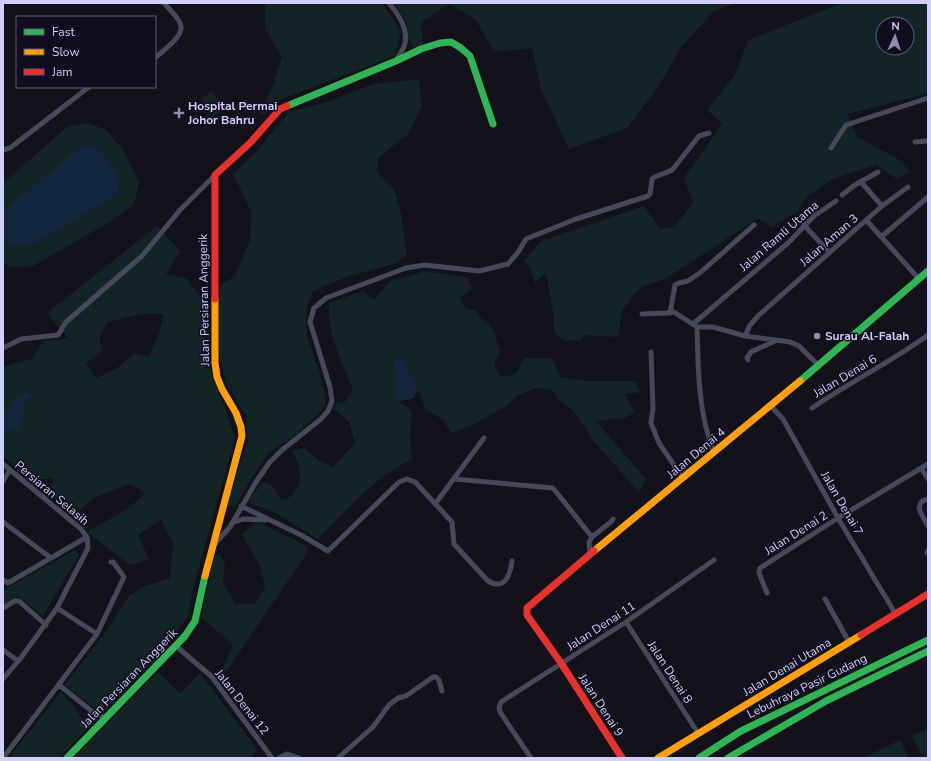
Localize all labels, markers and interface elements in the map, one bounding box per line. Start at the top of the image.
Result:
legend [16,16,156,88]
north arrow [875,16,915,56]
text: N [891,19,900,34]
text: Fast [52,24,75,40]
text: Slow [52,44,80,60]
text: Jam [51,64,73,80]
place label: Hospital Permai Johor Bahru [187,98,277,128]
marker: Hospital Permai Johor Bahru [173,107,185,119]
street label: Jalan Ramli Utama [735,197,822,276]
street label: Jalan Aman 3 [796,210,862,270]
street label: Jalan Persiaran Anggerik [195,233,213,367]
place label: Surau Al-Falah [825,328,909,344]
marker: Surau Al-Falah [812,331,822,341]
street label: Jalan Denai 6 [809,351,880,402]
street label: Jalan Denai 4 [663,424,729,483]
street label: Persiaran Selasih [11,457,93,529]
street label: Jalan Denai 7 [817,467,867,538]
street label: Jalan Denai 2 [761,507,831,559]
street label: Jalan Denai 11 [563,598,638,655]
street label: Jalan Persiaran Anggerik [77,624,181,732]
street label: Jalan Denai Utama [739,634,834,700]
street label: Jalan Denai 8 [643,637,696,706]
street label: Lebuhraya Pasir Gudang [744,650,870,722]
street label: Jalan Denai 12 [211,665,273,738]
street label: Jalan Denai 9 [574,670,627,739]

